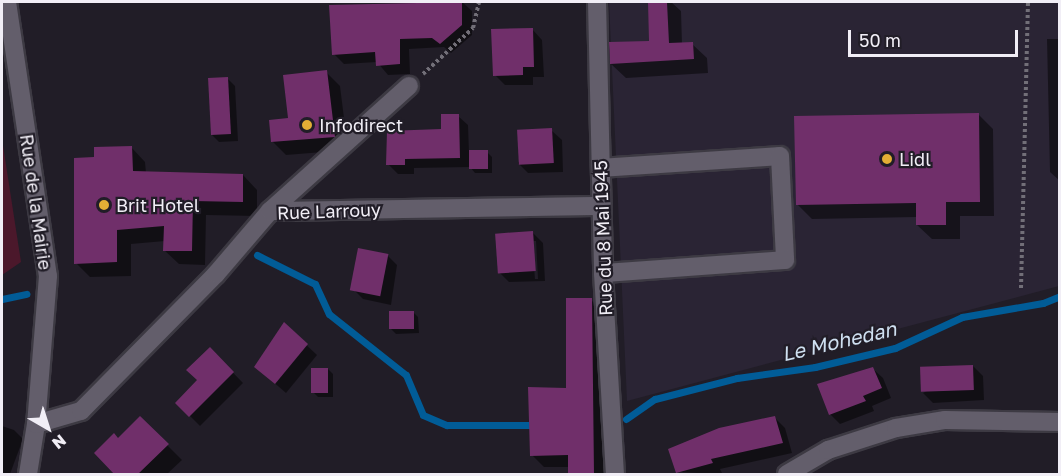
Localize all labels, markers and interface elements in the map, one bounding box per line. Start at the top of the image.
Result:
scale bar [851,18,1020,56]
text: 50 m [859,29,901,51]
place label: Infodirect [319,114,403,136]
marker: Infodirect [300,118,314,132]
street label: Rue de la Mairie [16,133,56,271]
place label: Lidl [899,148,931,170]
marker: Lidl [880,152,894,166]
street label: Rue du 8 Mai 1945 [589,160,617,316]
place label: Brit Hotel [116,194,199,216]
marker: Brit Hotel [97,198,111,212]
street label: Rue Larrouy [277,198,381,224]
water label: Le Mohedan [779,316,899,366]
north arrow [18,398,78,458]
text: N [48,430,70,454]

